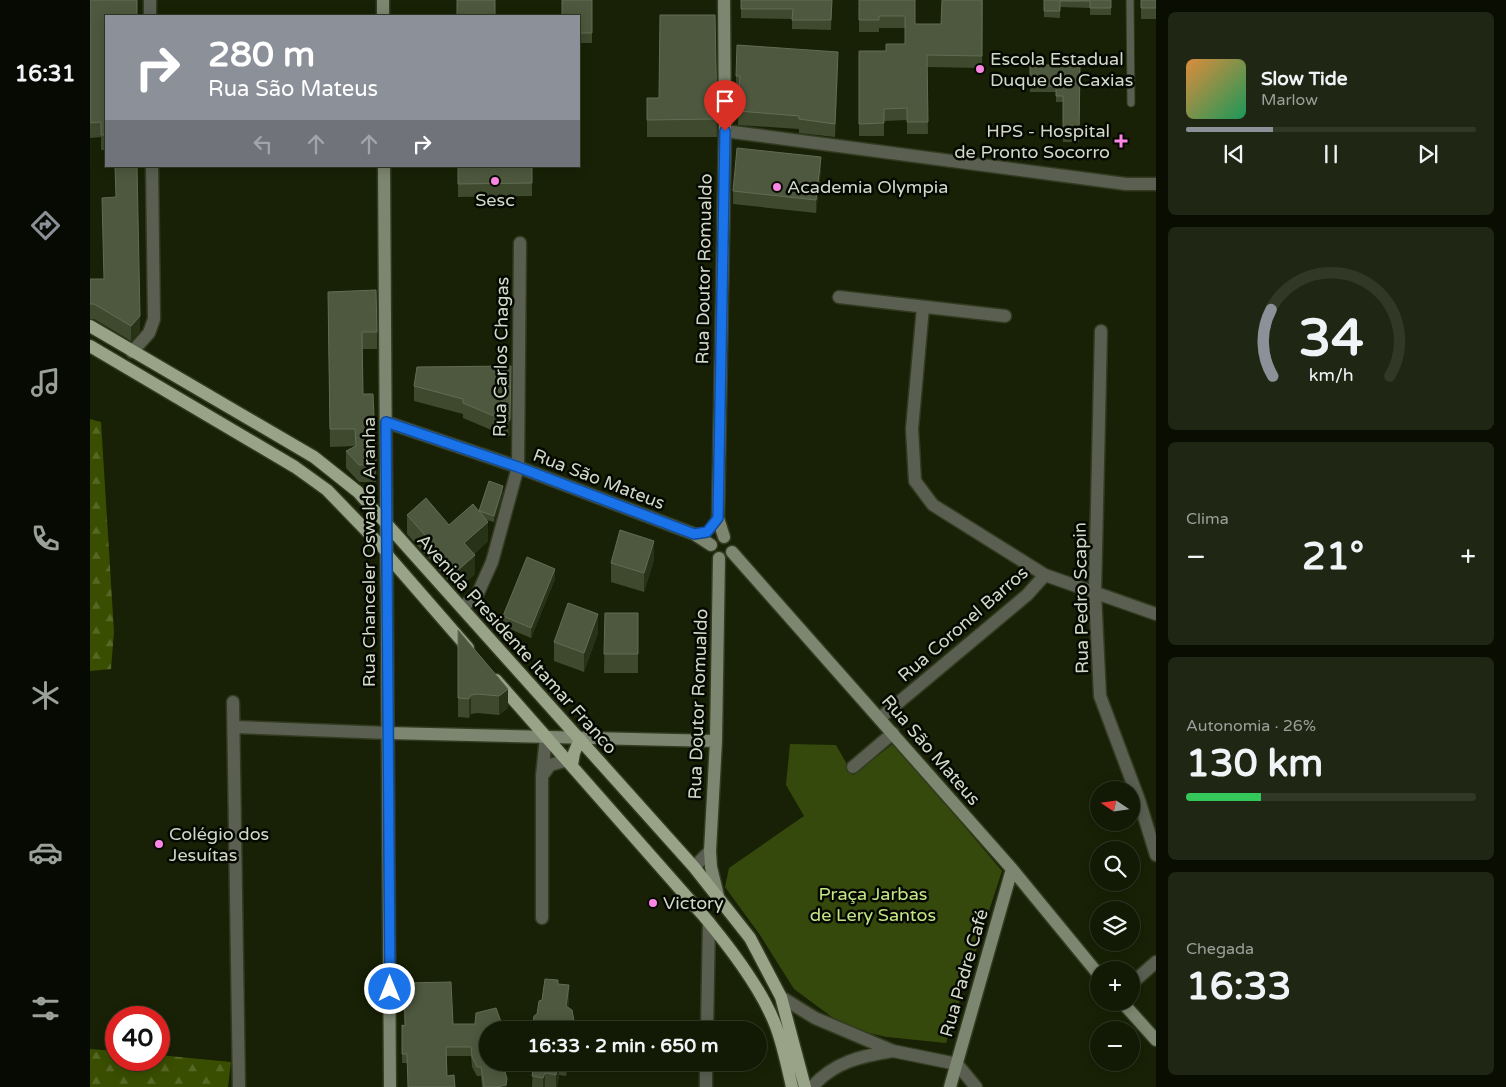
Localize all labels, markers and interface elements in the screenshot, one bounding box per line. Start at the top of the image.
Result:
text: 280 m [208,34,315,76]
icon: right [125,35,190,100]
place label: Escola Estadual Duque de Caxias [990,48,1133,91]
text: 16:31 [15,61,75,87]
marker: Escola Estadual Duque de Caxias [974,63,986,75]
text: Slow Tide [1261,68,1348,90]
text: Rua São Mateus [208,76,378,102]
pin [704,80,746,131]
icon: arrive [711,87,739,115]
text: Marlow [1261,90,1318,110]
place label: HPS - Hospital de Pronto Socorro [954,120,1110,163]
icon: left [249,130,277,158]
icon: ahead [302,130,330,158]
icon: ahead [355,130,383,158]
icon: right [408,130,436,158]
marker: HPS - Hospital de Pronto Socorro [1114,134,1128,148]
icon: previous [1220,140,1248,168]
icon: pause [1317,140,1345,168]
icon: next [1414,140,1442,168]
street label: Rua Doutor Romualdo [691,173,717,365]
marker: Sesc [489,175,501,187]
place label: Academia Olympia [787,176,948,198]
marker: Academia Olympia [771,181,783,193]
place label: Sesc [475,189,515,211]
icon: directions [28,208,63,243]
street label: Rua Carlos Chagas [489,277,513,437]
text: 34 [1298,307,1364,370]
icon: music [28,365,63,400]
text: km/h [1309,365,1353,386]
street label: Rua Chanceler Oswaldo Aranha [358,417,380,687]
street label: Rua São Mateus [530,444,668,514]
text: Clima [1186,509,1229,529]
icon: phone [28,521,63,556]
street label: Rua Pedro Scapin [1069,522,1093,674]
street label: Avenida Presidente Itamar Franco [412,529,622,759]
text: 21° [1302,534,1364,580]
text: − [1186,540,1206,574]
text: + [1460,540,1476,574]
street label: Rua Coronel Barros [893,561,1033,687]
street label: Rua Doutor Romualdo [684,608,712,800]
icon: climate [28,678,63,713]
street label: Rua São Mateus [877,690,985,810]
text: Autonomia · 26% [1186,716,1316,736]
text: 130 km [1186,741,1323,787]
north arrow [1090,781,1140,831]
map controls [1090,781,1140,1071]
place label: Colégio dos Jesuítas [169,823,269,866]
icon: car [28,835,63,870]
marker: Colégio dos Jesuítas [153,838,165,850]
button: search [1090,841,1140,891]
park label: Praça Jarbas de Lery Santos [810,883,936,926]
place label: Victory [663,892,724,914]
marker: Victory [647,897,659,909]
button: layers [1090,901,1140,951]
street label: Rua Padre Café [935,906,993,1040]
text: Chegada [1186,939,1254,959]
button: + [1090,961,1140,1011]
position arrow [363,962,415,1014]
text: 16:33 [1186,964,1291,1010]
icon: filters [28,991,63,1026]
speed limit sign: 40 [105,1006,170,1071]
button: − [1090,1021,1140,1071]
text: 16:33 · 2 min · 650 m [527,1035,719,1057]

